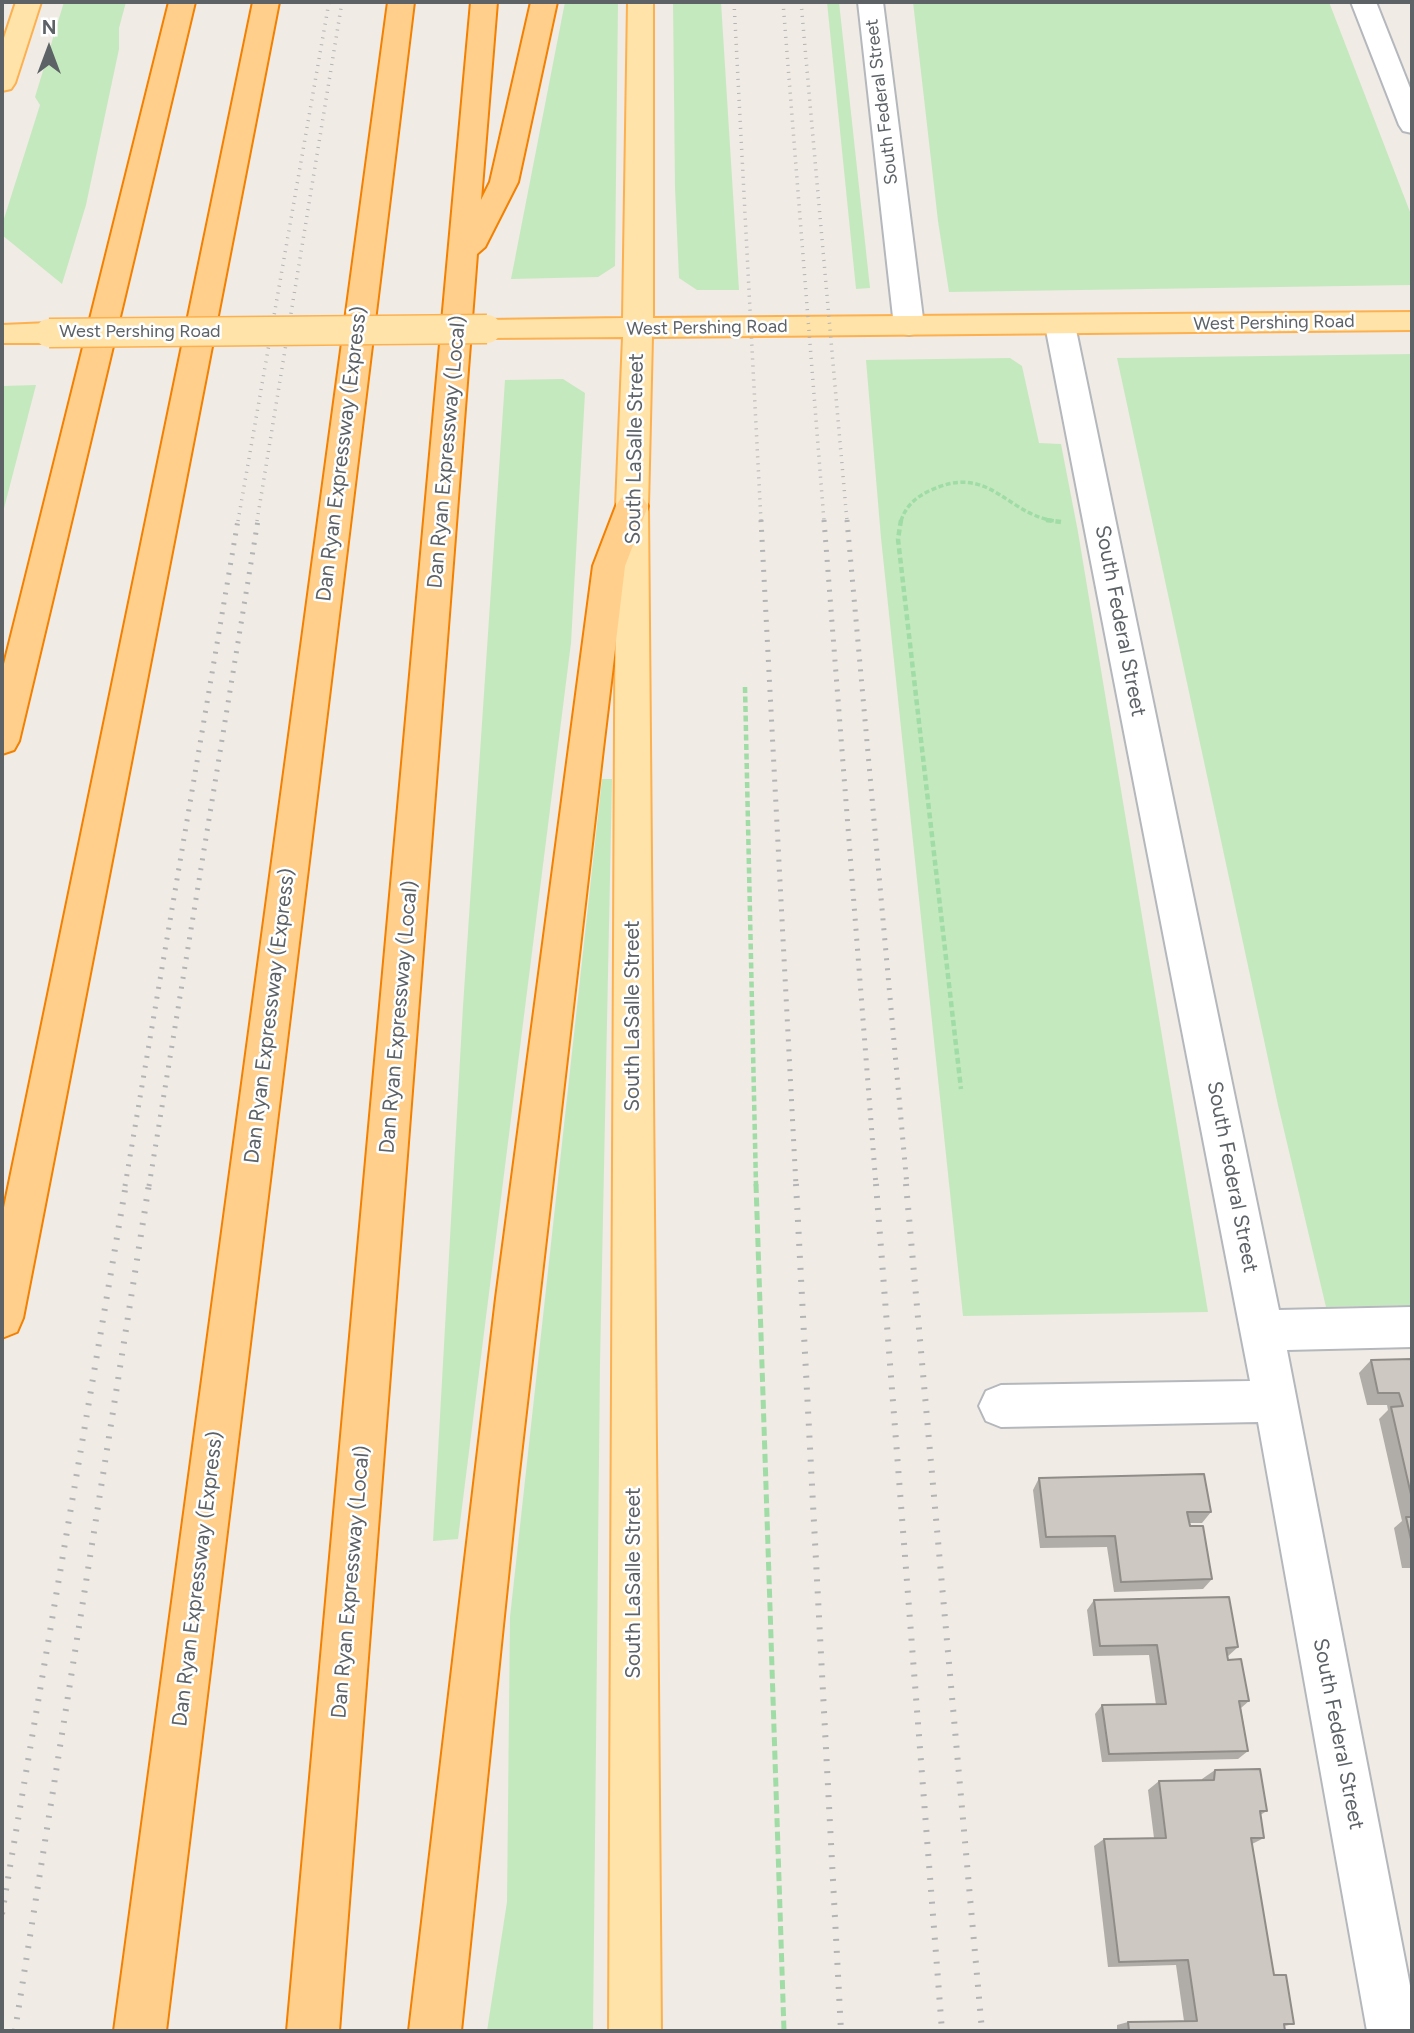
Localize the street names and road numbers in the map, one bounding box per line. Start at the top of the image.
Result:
street label: South Federal Street [861,18,903,186]
street label: Dan Ryan Expressway (Express) [311,305,373,603]
street label: West Pershing Road [1193,311,1355,335]
street label: Dan Ryan Expressway (Local) [423,314,471,590]
street label: West Pershing Road [626,316,788,340]
street label: West Pershing Road [59,321,221,343]
street label: South LaSalle Street [621,353,649,545]
street label: South Federal Street [1089,523,1151,719]
street label: Dan Ryan Expressway (Express) [239,867,301,1165]
street label: Dan Ryan Expressway (Local) [375,879,423,1155]
street label: South LaSalle Street [620,920,646,1112]
street label: South Federal Street [1201,1079,1263,1275]
street label: Dan Ryan Expressway (Express) [167,1430,229,1728]
street label: Dan Ryan Expressway (Local) [327,1444,375,1720]
street label: South LaSalle Street [621,1487,647,1679]
street label: South Federal Street [1307,1636,1369,1832]

